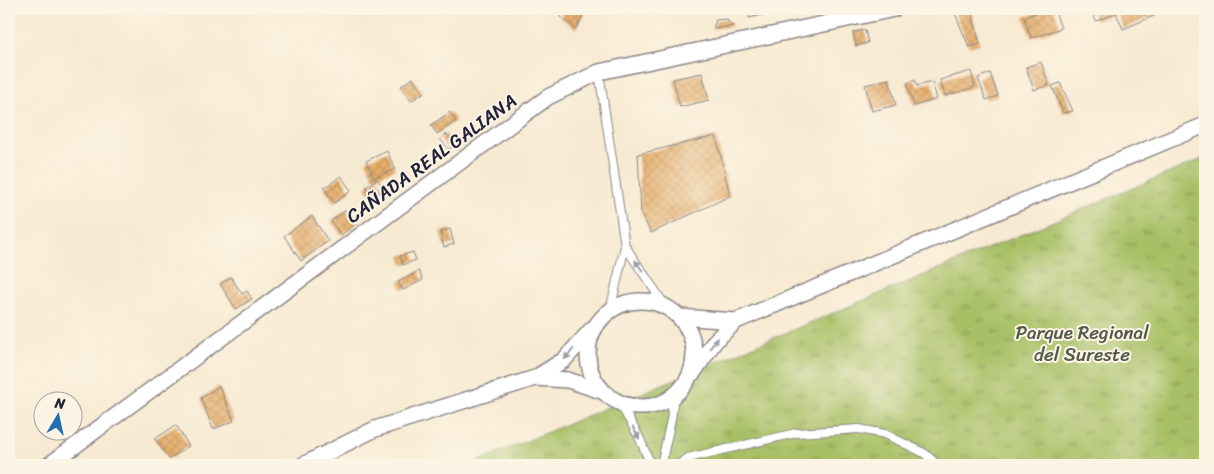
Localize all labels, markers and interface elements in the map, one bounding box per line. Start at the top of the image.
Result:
street label: CAÑADA REAL GALIANA [339,85,524,232]
one-way arrow [634,259,644,273]
park label: Parque Regional del Sureste [1015,316,1149,371]
one-way arrow [709,337,720,350]
one-way arrow [563,348,574,361]
text: N [52,390,67,417]
north arrow [32,392,82,442]
one-way arrow [632,426,641,440]

